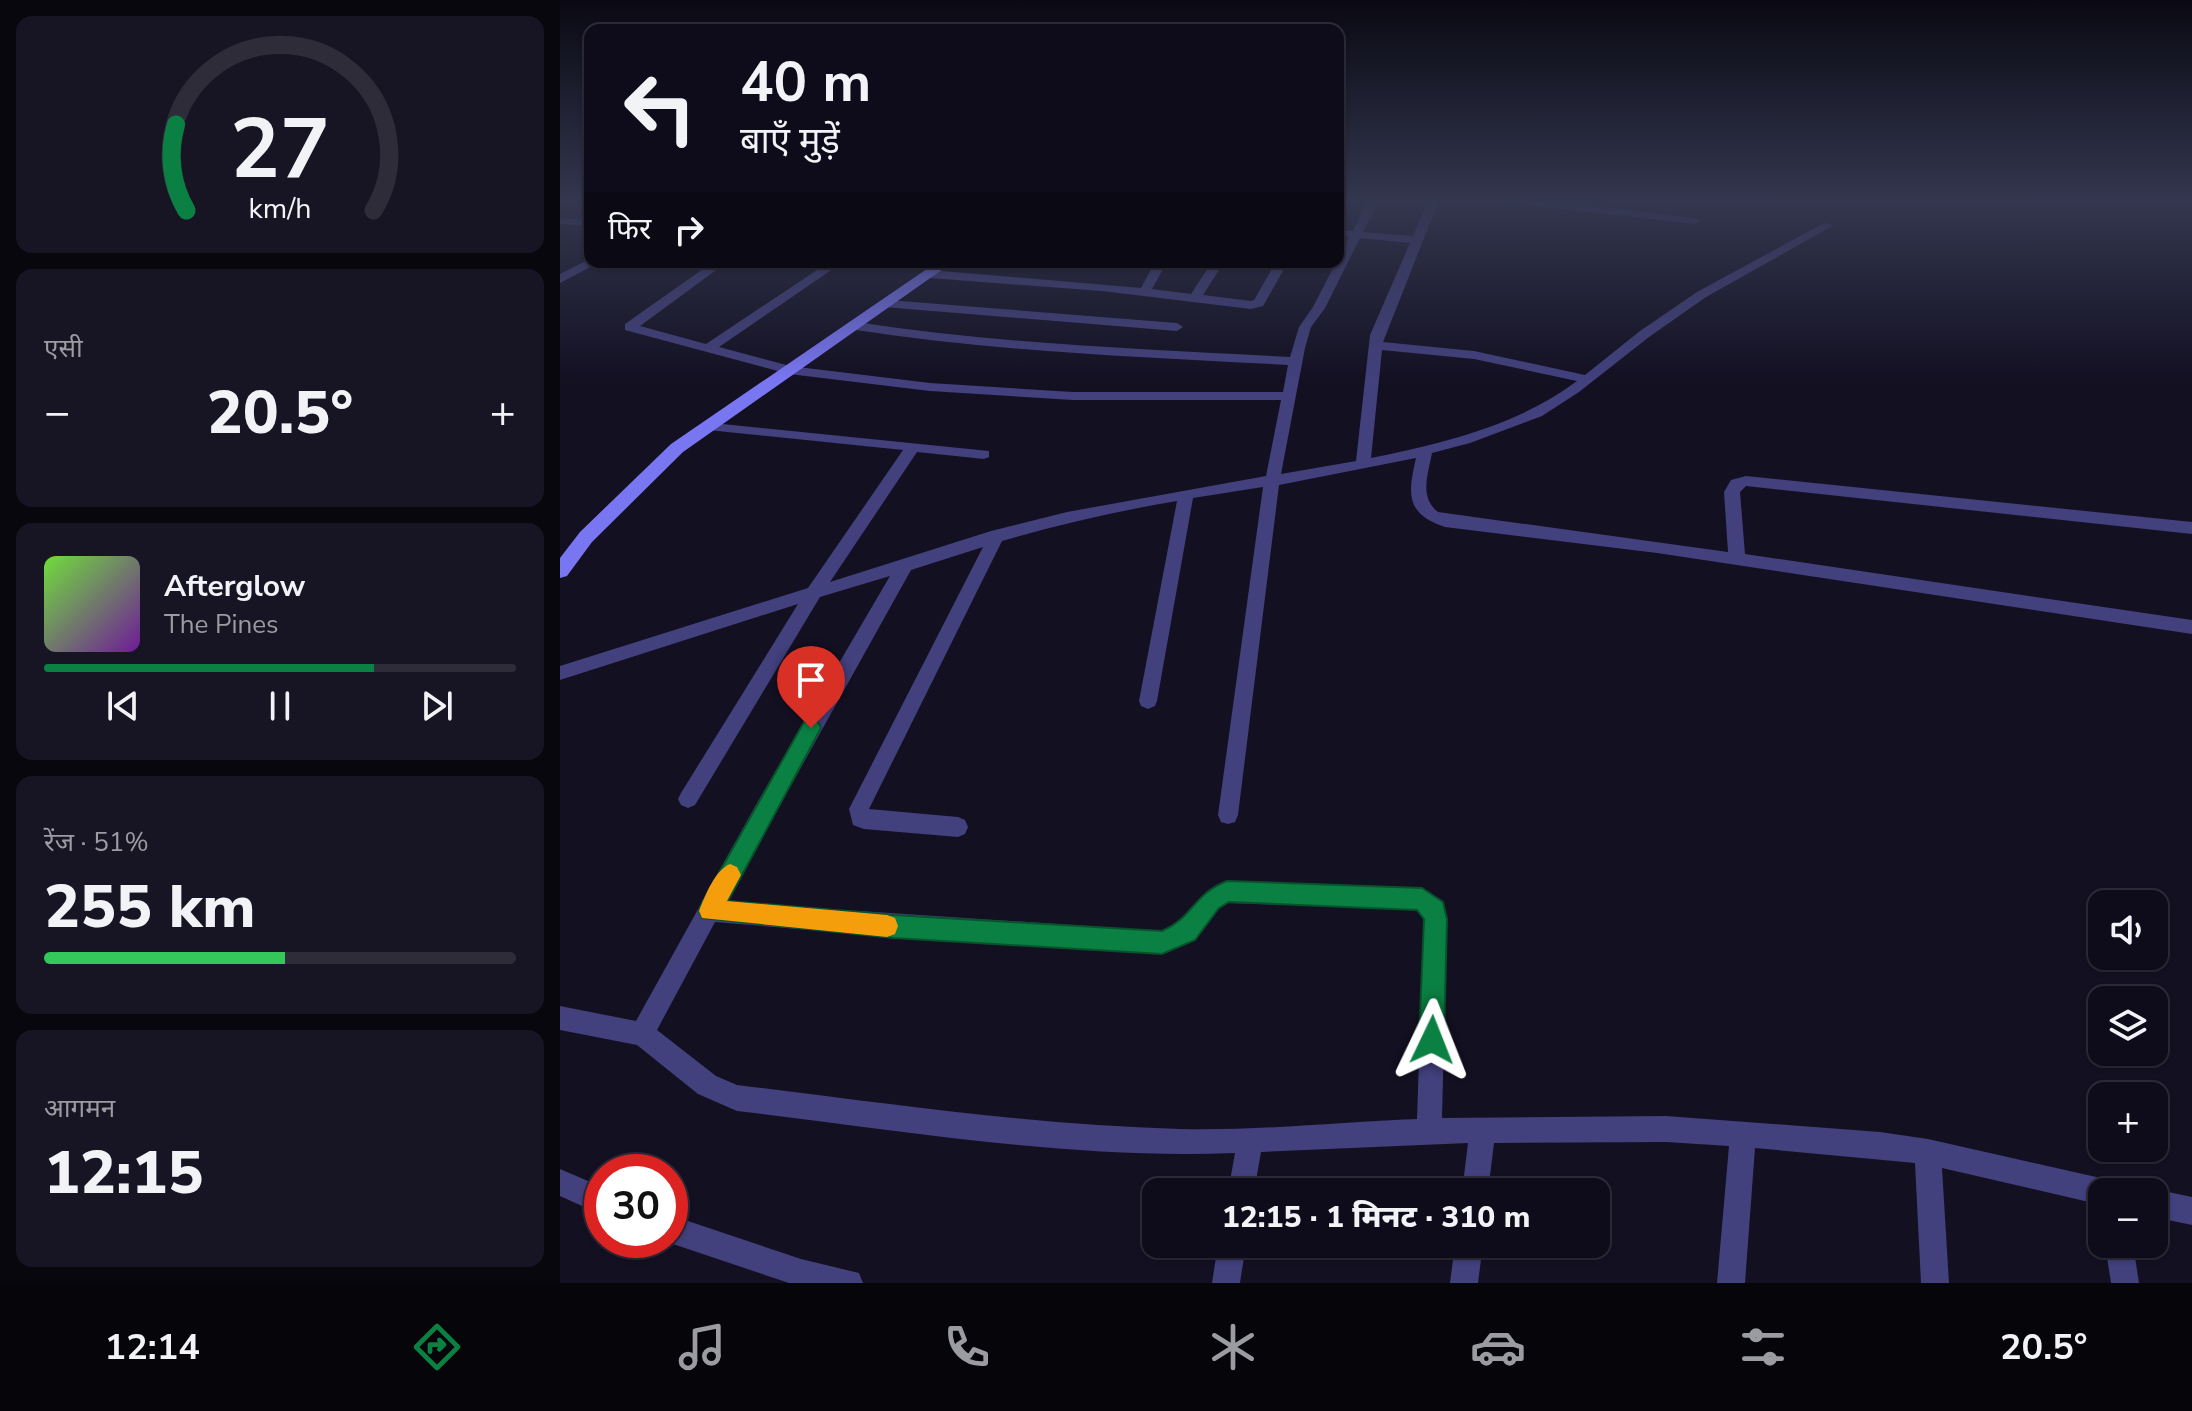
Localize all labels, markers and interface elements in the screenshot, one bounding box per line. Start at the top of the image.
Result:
text: 40 m [740,44,871,121]
icon: left [608,56,712,160]
text: 27 [230,92,330,205]
text: बाएँ मुड़ें [740,117,840,166]
text: km/h [249,189,311,228]
icon: right [667,208,711,252]
text: फिर [608,209,651,250]
text: एसी [44,331,83,366]
text: 20.5° [207,372,353,454]
text: − [44,383,70,443]
text: + [490,383,516,443]
text: Afterglow [164,566,305,607]
text: The Pines [164,607,279,642]
pin [777,646,845,728]
icon: arrive [789,658,833,702]
icon: previous [101,684,145,728]
icon: pause [258,684,302,728]
icon: next [415,684,459,728]
text: रेंज · 51% [44,825,149,860]
text: 255 km [44,866,256,948]
map controls [2088,890,2168,1258]
button: sound [2088,890,2168,970]
button: layers [2088,986,2168,1066]
position arrow [1390,998,1474,1082]
button: + [2088,1082,2168,1162]
text: आगमन [44,1091,115,1126]
text: 12:15 [44,1132,204,1214]
speed limit sign: 30 [584,1154,688,1258]
button: − [2088,1178,2168,1258]
text: 12:15 · 1 मिनट · 310 m [1222,1197,1530,1238]
icon: directions [409,1319,465,1375]
icon: music [674,1319,730,1375]
icon: phone [939,1319,995,1375]
icon: climate [1205,1319,1261,1375]
icon: car [1470,1319,1526,1375]
icon: filters [1735,1319,1791,1375]
text: 12:14 [105,1323,200,1372]
text: 20.5° [2000,1323,2087,1372]

